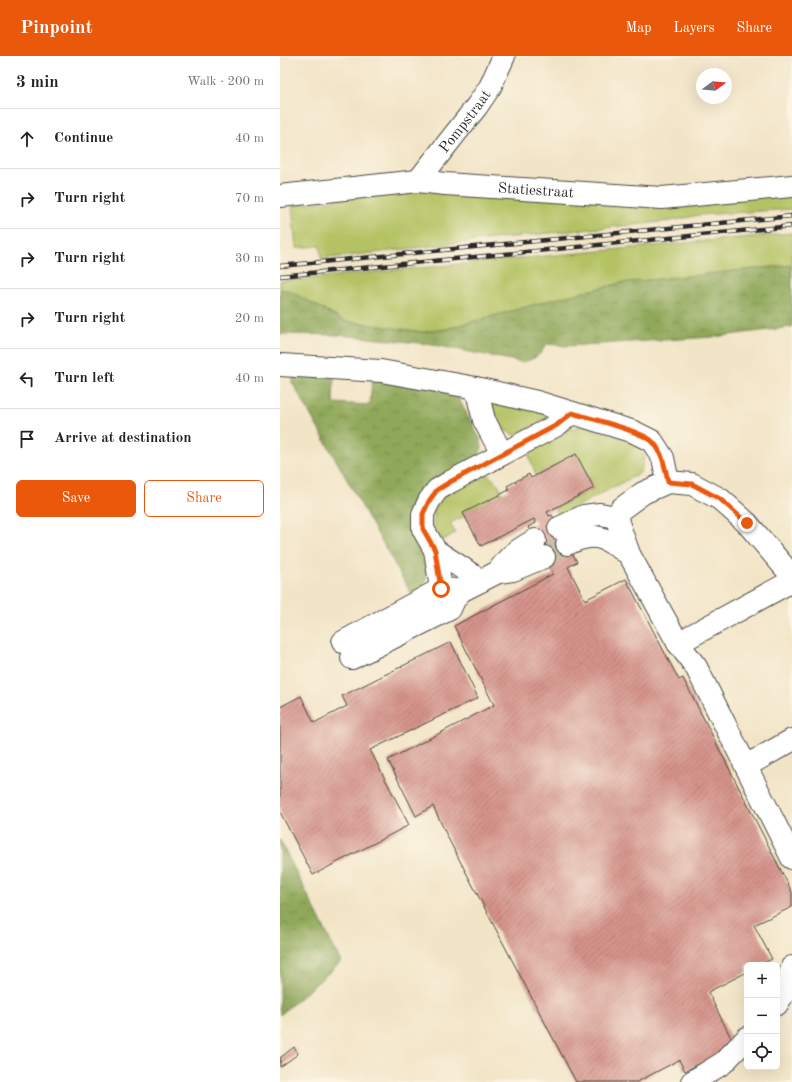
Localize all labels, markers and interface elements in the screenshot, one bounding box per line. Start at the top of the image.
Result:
text: Pinpoint [20,19,93,38]
text: Map [626,21,652,35]
text: Layers [674,21,715,35]
text: Share [737,21,772,35]
north arrow [696,68,732,104]
text: 3 min [16,74,59,91]
text: Walk · 200 m [187,75,264,88]
street label: Pompstraat [437,88,495,156]
icon: ahead [16,128,38,150]
text: Continue [54,131,113,146]
text: 40 m [235,132,264,145]
street label: Statiestraat [497,181,574,201]
icon: right [16,188,38,210]
text: Turn right [54,191,125,206]
text: 70 m [235,192,264,205]
icon: right [16,248,38,270]
text: Turn right [54,251,125,266]
text: 30 m [235,252,264,265]
icon: right [16,308,38,330]
text: Turn right [54,311,125,326]
text: 20 m [235,312,264,325]
icon: left [16,368,38,390]
text: Turn left [54,371,114,386]
text: 40 m [235,372,264,385]
icon: arrive [16,428,38,450]
text: Arrive at destination [54,431,192,446]
button: Save [16,480,136,517]
button: Share [144,480,264,517]
route end [738,514,756,532]
route start [432,580,450,598]
map controls [744,962,780,1070]
button: + [744,962,780,998]
button: − [744,998,780,1034]
button: locate [744,1034,780,1070]

